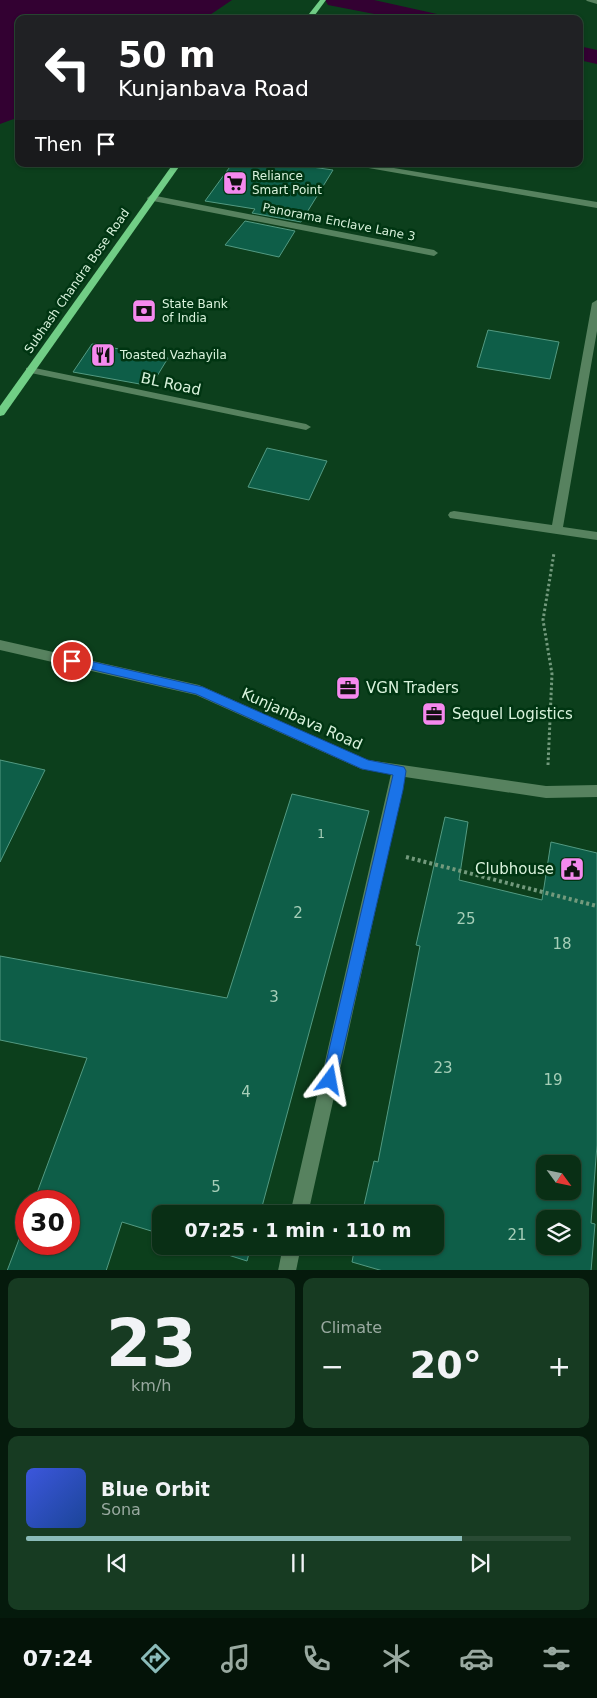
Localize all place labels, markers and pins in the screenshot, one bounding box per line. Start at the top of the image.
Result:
place label: Reliance Smart Point [252,169,322,197]
supermarket icon: Reliance Smart Point [222,170,248,196]
place label: State Bank of India [162,297,228,325]
bank icon: State Bank of India [131,298,157,324]
restaurant icon: Toasted Vazhayila [90,342,116,368]
place label: Toasted Vazhayila [119,348,227,362]
pin [51,640,93,682]
office icon: VGN Traders [335,675,361,701]
place label: VGN Traders [366,679,459,697]
office icon: Sequel Logistics [421,701,447,727]
place label: Sequel Logistics [452,705,573,723]
public building icon: Clubhouse [559,856,585,882]
place label: Clubhouse [475,860,554,878]

